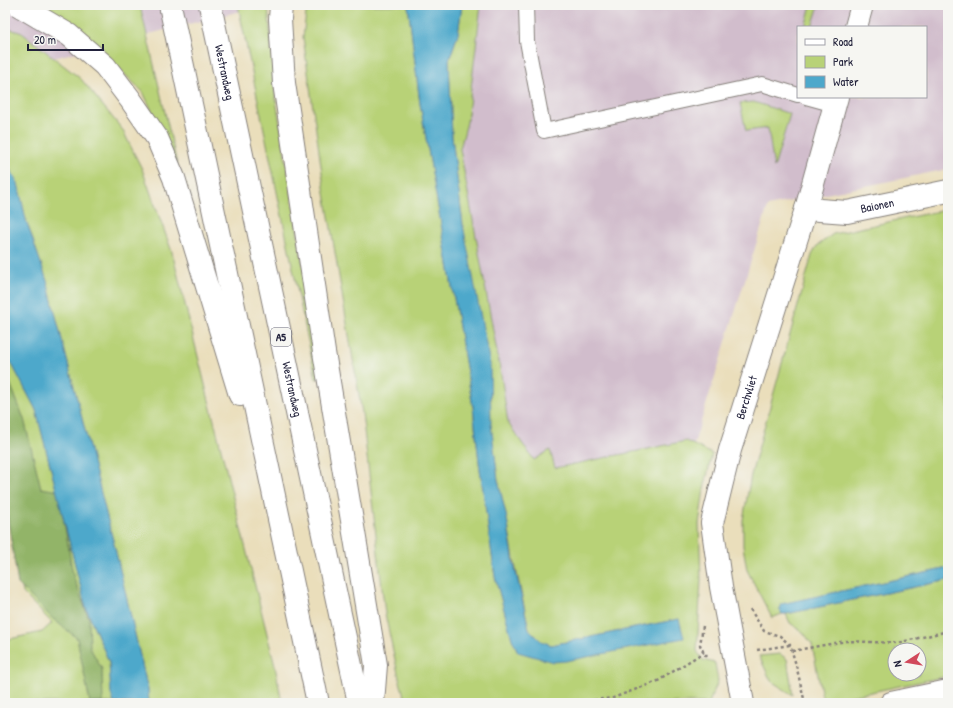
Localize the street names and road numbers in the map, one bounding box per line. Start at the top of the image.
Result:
street label: Westrandweg [211,43,239,102]
street label: Baionen [859,193,896,217]
road number: A5 [271,328,291,346]
street label: Westrandweg [278,360,307,418]
street label: Berchvliet [731,373,761,421]

